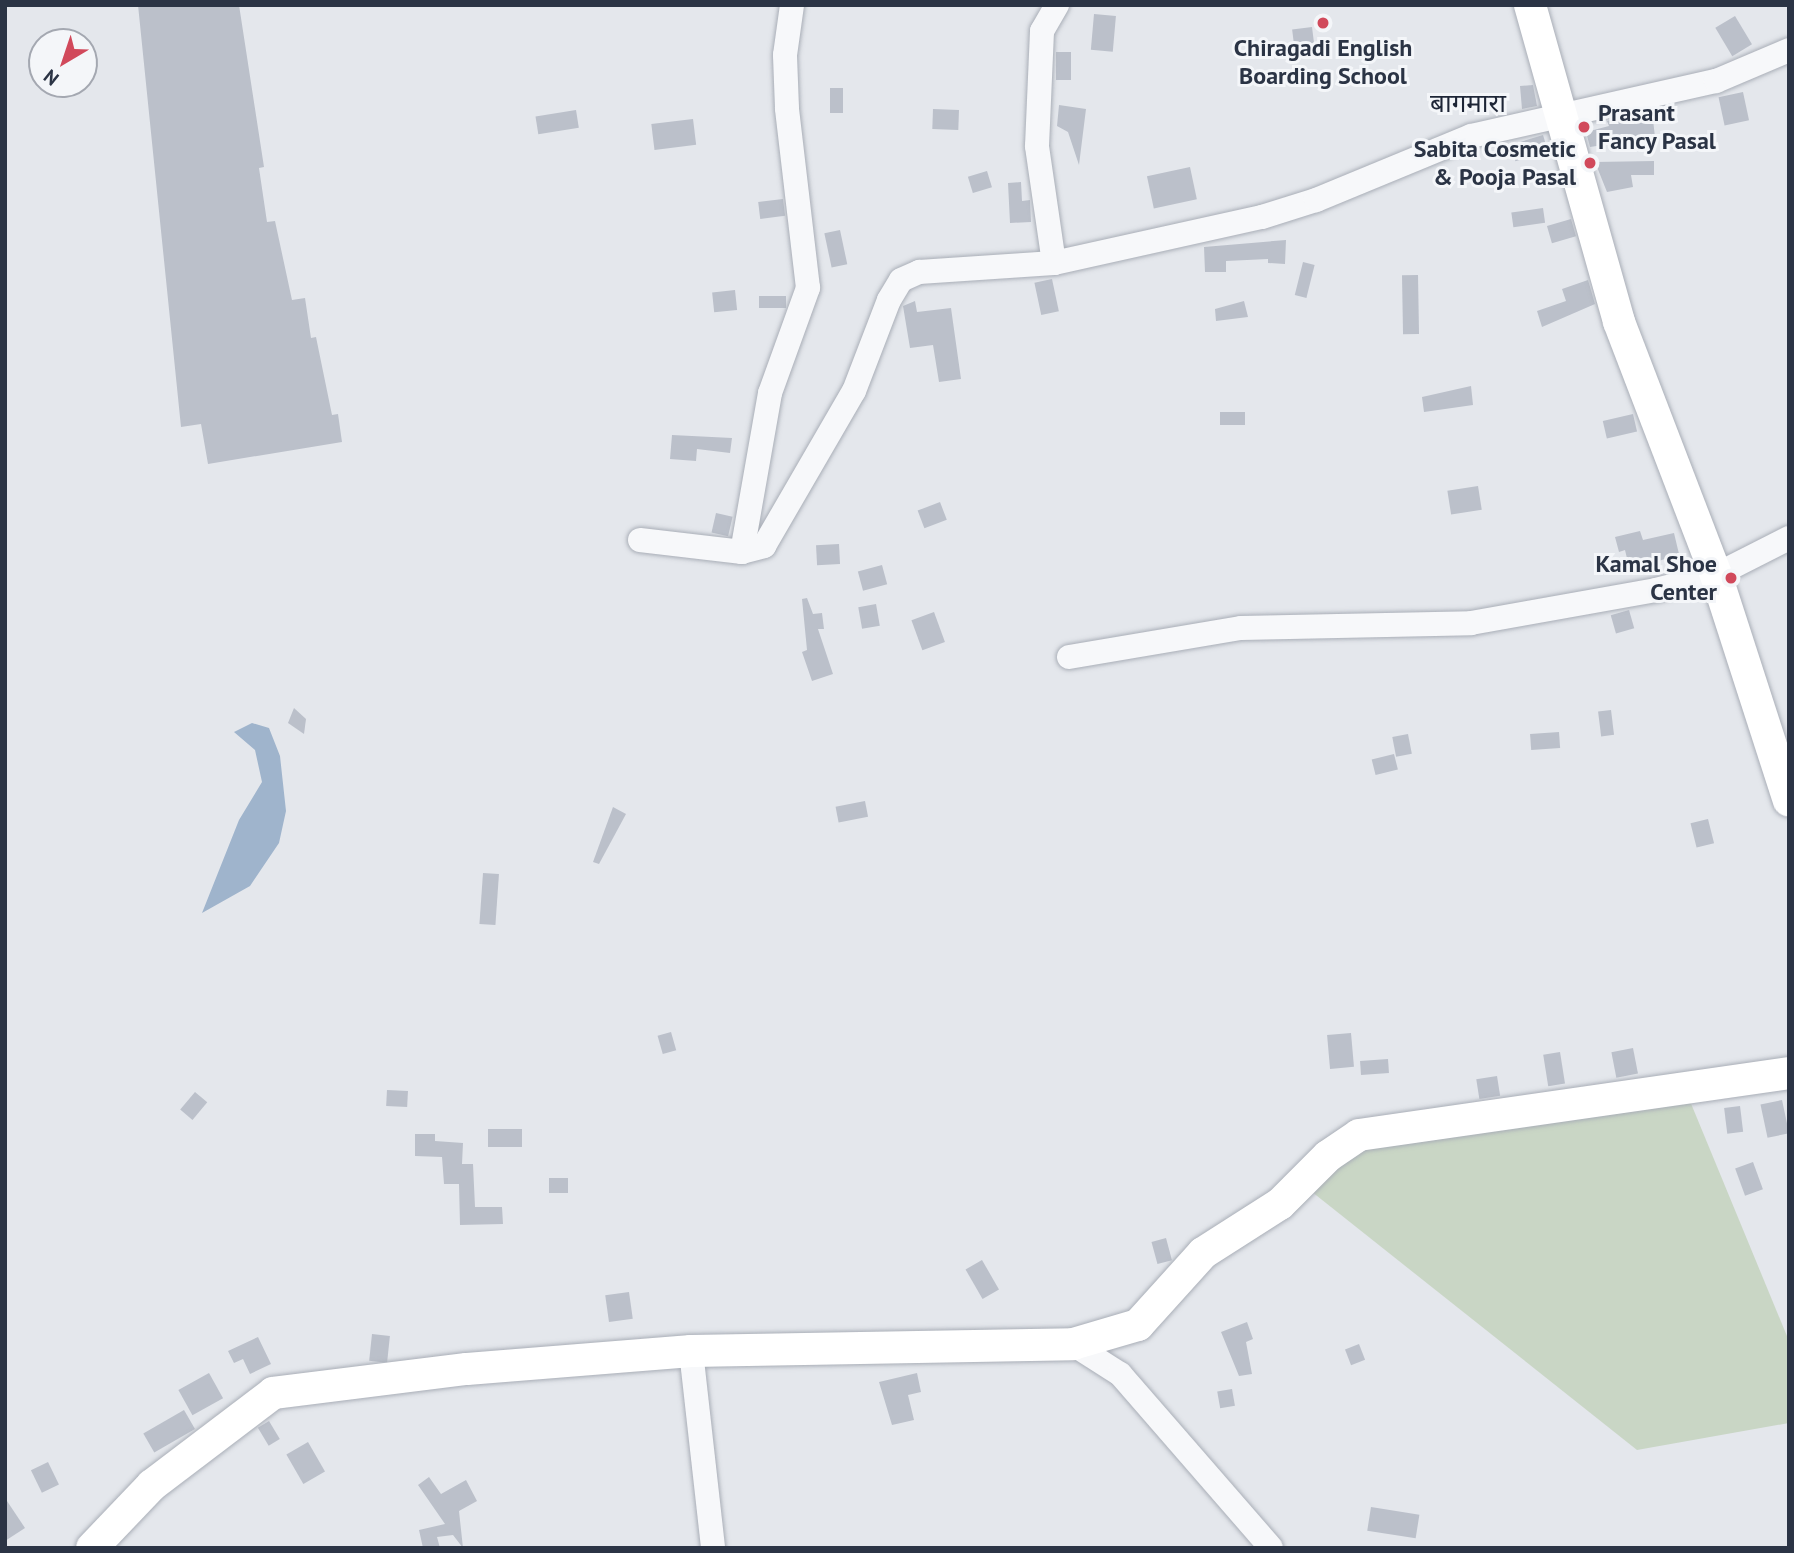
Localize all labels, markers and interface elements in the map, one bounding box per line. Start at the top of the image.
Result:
marker: Chiragadi English Boarding School [1315,15,1331,31]
north arrow [28,28,98,98]
place label: Chiragadi English Boarding School [1234,34,1412,90]
text: N [39,65,63,91]
district label: बागमारा [1430,87,1506,119]
place label: Prasant Fancy Pasal [1598,99,1717,155]
marker: Prasant Fancy Pasal [1576,119,1592,135]
place label: Sabita Cosmetic & Pooja Pasal [1413,135,1576,191]
marker: Sabita Cosmetic & Pooja Pasal [1582,155,1598,171]
place label: Kamal Shoe Center [1595,550,1717,606]
marker: Kamal Shoe Center [1723,570,1739,586]

